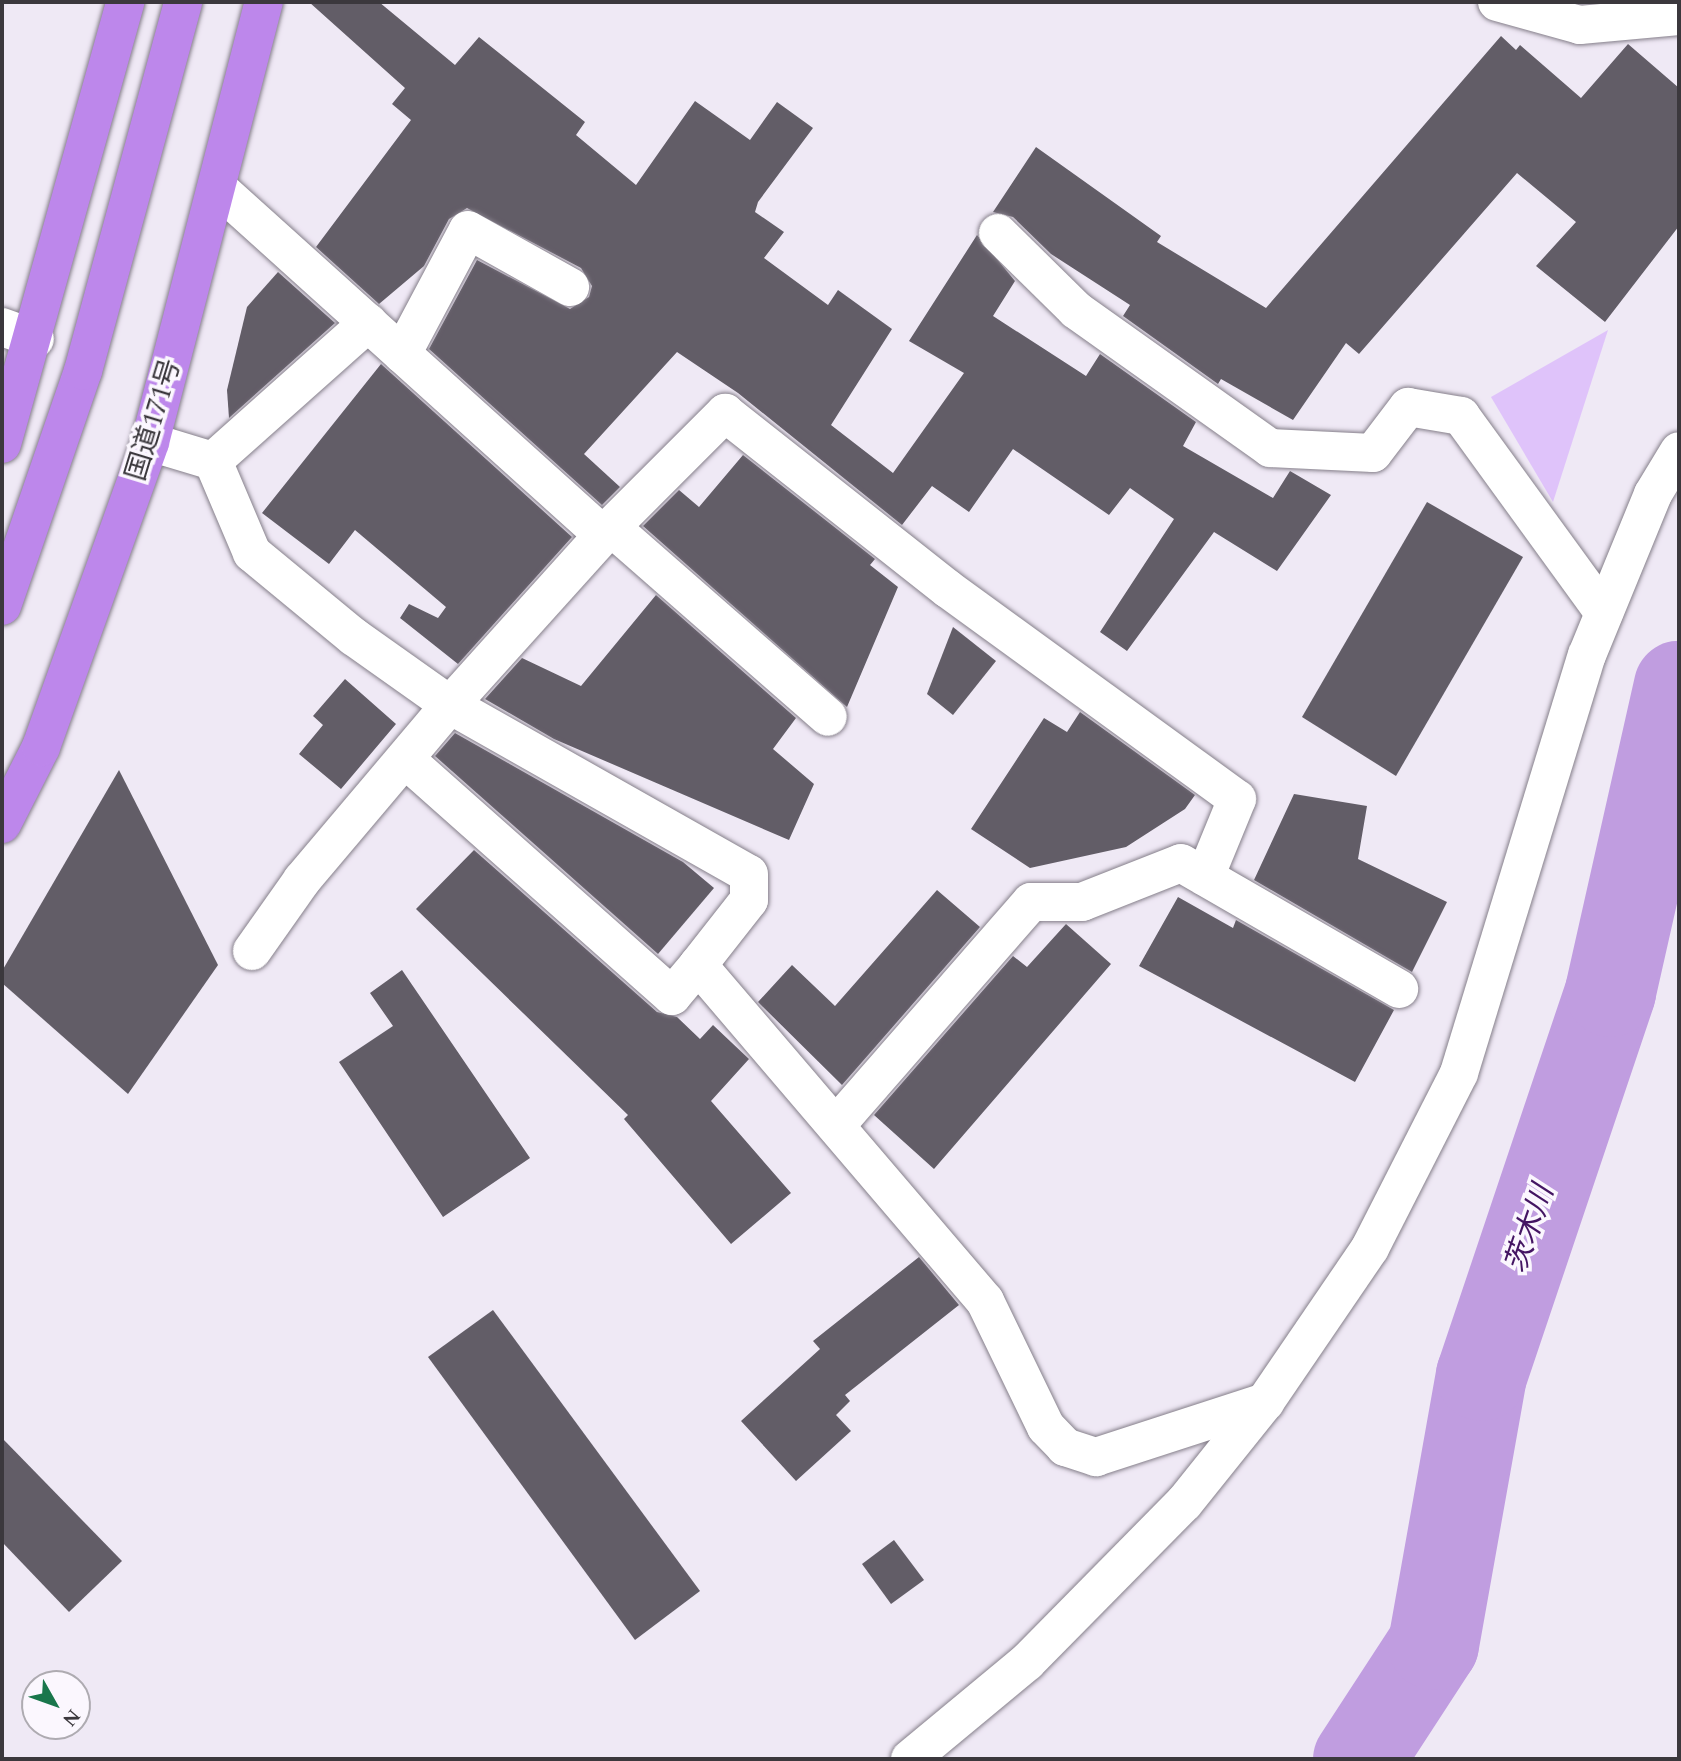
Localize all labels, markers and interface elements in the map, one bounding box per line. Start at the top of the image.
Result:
street label: 国道171号 [120,355,188,485]
water label: 茨木川 [1498,1181,1562,1277]
north arrow [21,1670,91,1740]
text: N [55,1702,87,1733]

